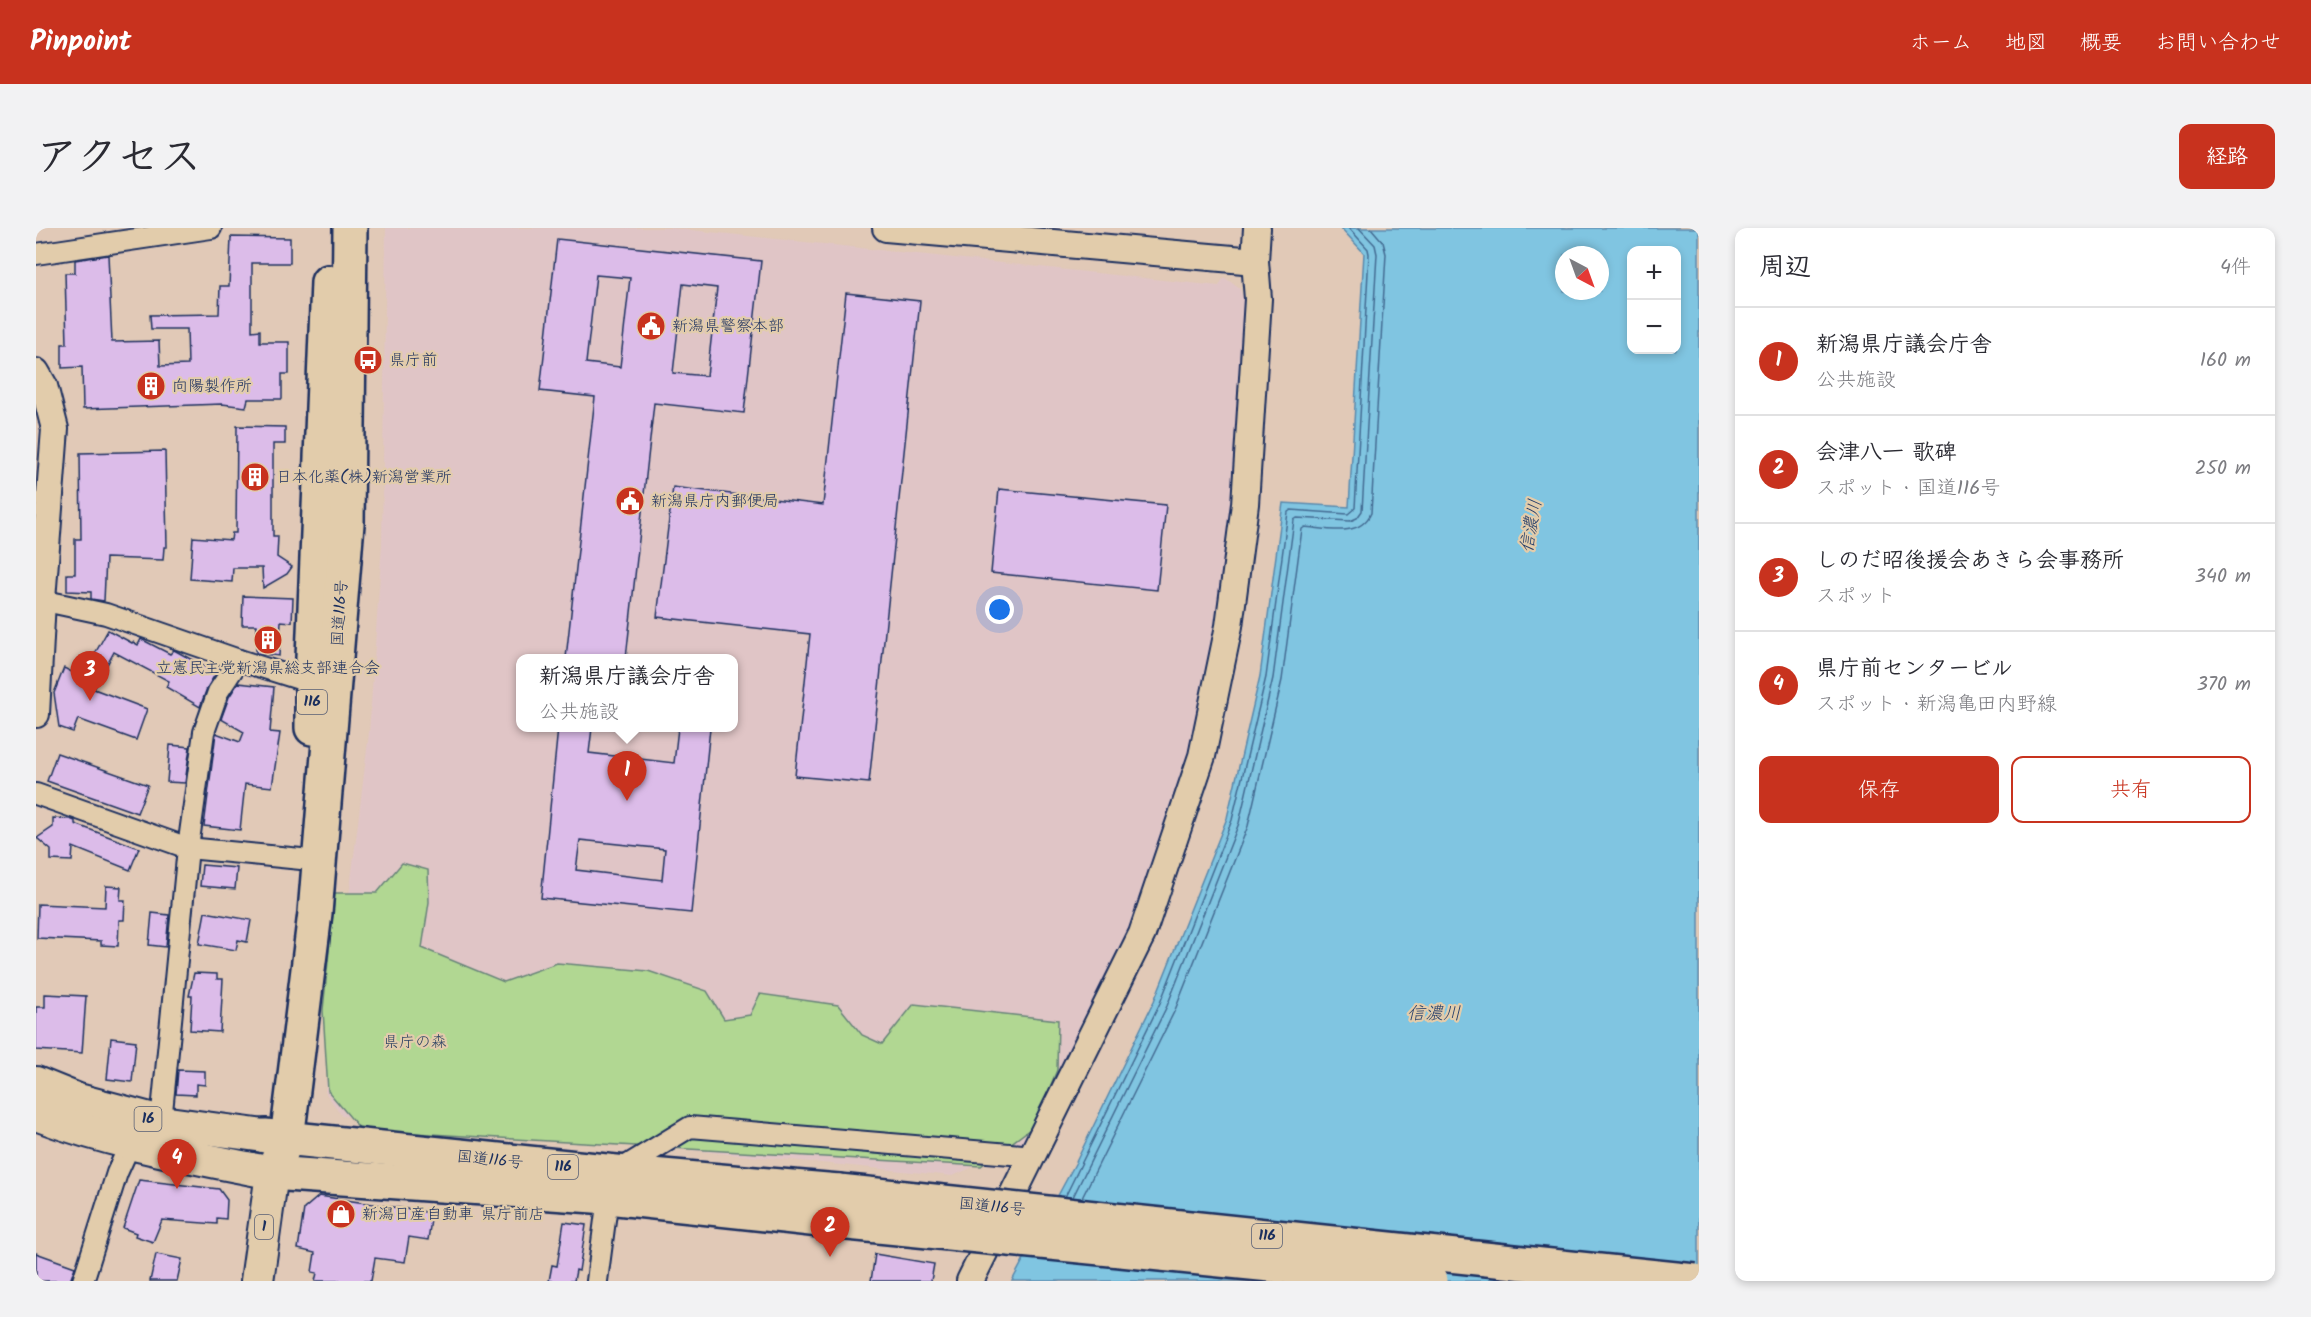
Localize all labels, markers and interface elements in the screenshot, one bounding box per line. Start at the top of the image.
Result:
text: Pinpoint [30,20,131,65]
text: ホーム [1910,27,1972,60]
text: 地図 [2005,27,2047,60]
text: 概要 [2080,27,2122,60]
text: お問い合わせ [2155,27,2281,60]
button: 経路 [2179,124,2275,189]
text: アクセス [36,125,201,192]
north arrow [1555,246,1609,300]
map controls [1627,246,1681,354]
button: + [1627,246,1681,300]
text: 周辺 [1759,247,1811,289]
text: 4件 [2220,252,2251,284]
button: − [1627,300,1681,354]
public building icon: 新潟県警察本部 [635,310,667,342]
place label: 新潟県警察本部 [672,314,784,339]
text: 新潟県庁議会庁舎 [1816,328,1992,363]
bus stop icon: 県庁前 [352,344,384,376]
text: 1 [1775,345,1782,377]
text: 160 m [2200,345,2251,377]
place label: 県庁前 [389,348,437,373]
text: 公共施設 [1816,365,1896,397]
building icon: 向陽製作所 [135,370,167,402]
place label: 向陽製作所 [172,374,252,399]
text: 会津八一 歌碑 [1816,436,1956,471]
text: 2 [1773,453,1784,485]
text: 250 m [2195,453,2251,485]
building icon: 日本化薬(株)新潟営業所 [239,461,271,493]
place label: 日本化薬(株)新潟営業所 [276,465,452,490]
text: スポット · 国道116号 [1816,473,2000,505]
public building icon: 新潟県庁内郵便局 [614,485,646,517]
place label: 新潟県庁内郵便局 [651,489,779,514]
water label: 信濃川 [1513,497,1551,555]
text: しのだ昭後援会あきら会事務所 [1816,544,2124,579]
text: 3 [1773,561,1784,593]
text: 340 m [2195,561,2251,593]
street label: 国道116号 [325,579,355,647]
text: スポット [1816,581,1896,613]
your location [985,595,1014,624]
building icon: 立憲民主党新潟県総支部連合会 [252,624,284,656]
pin: 3 [70,652,110,701]
text: 県庁前センタービル [1816,652,2013,687]
popup [516,654,738,732]
place label: 立憲民主党新潟県総支部連合会 [156,656,380,681]
text: 新潟県庁議会庁舎 [539,660,715,695]
text: 4 [1773,669,1784,701]
text: 370 m [2196,669,2251,701]
text: スポット · 新潟亀田内野線 [1816,689,2057,721]
road number: 116 [297,690,327,714]
text: 公共施設 [539,697,619,729]
pin: 1 [608,752,646,801]
button: 保存 [1759,756,1999,823]
button: 共有 [2011,756,2251,823]
water label: 信濃川 [1407,1000,1461,1029]
park label: 県庁の森 [383,1030,447,1055]
road number: 16 [134,1107,162,1131]
pin: 4 [158,1140,196,1189]
street label: 国道116号 [455,1144,525,1176]
road number: 116 [548,1155,578,1179]
street label: 国道116号 [957,1191,1027,1223]
shop icon: 新潟日産自動車 県庁前店 [325,1198,357,1230]
place label: 新潟日産自動車 県庁前店 [362,1202,544,1227]
pin: 2 [810,1208,850,1257]
road number: 1 [255,1215,273,1239]
road number: 116 [1252,1224,1282,1248]

